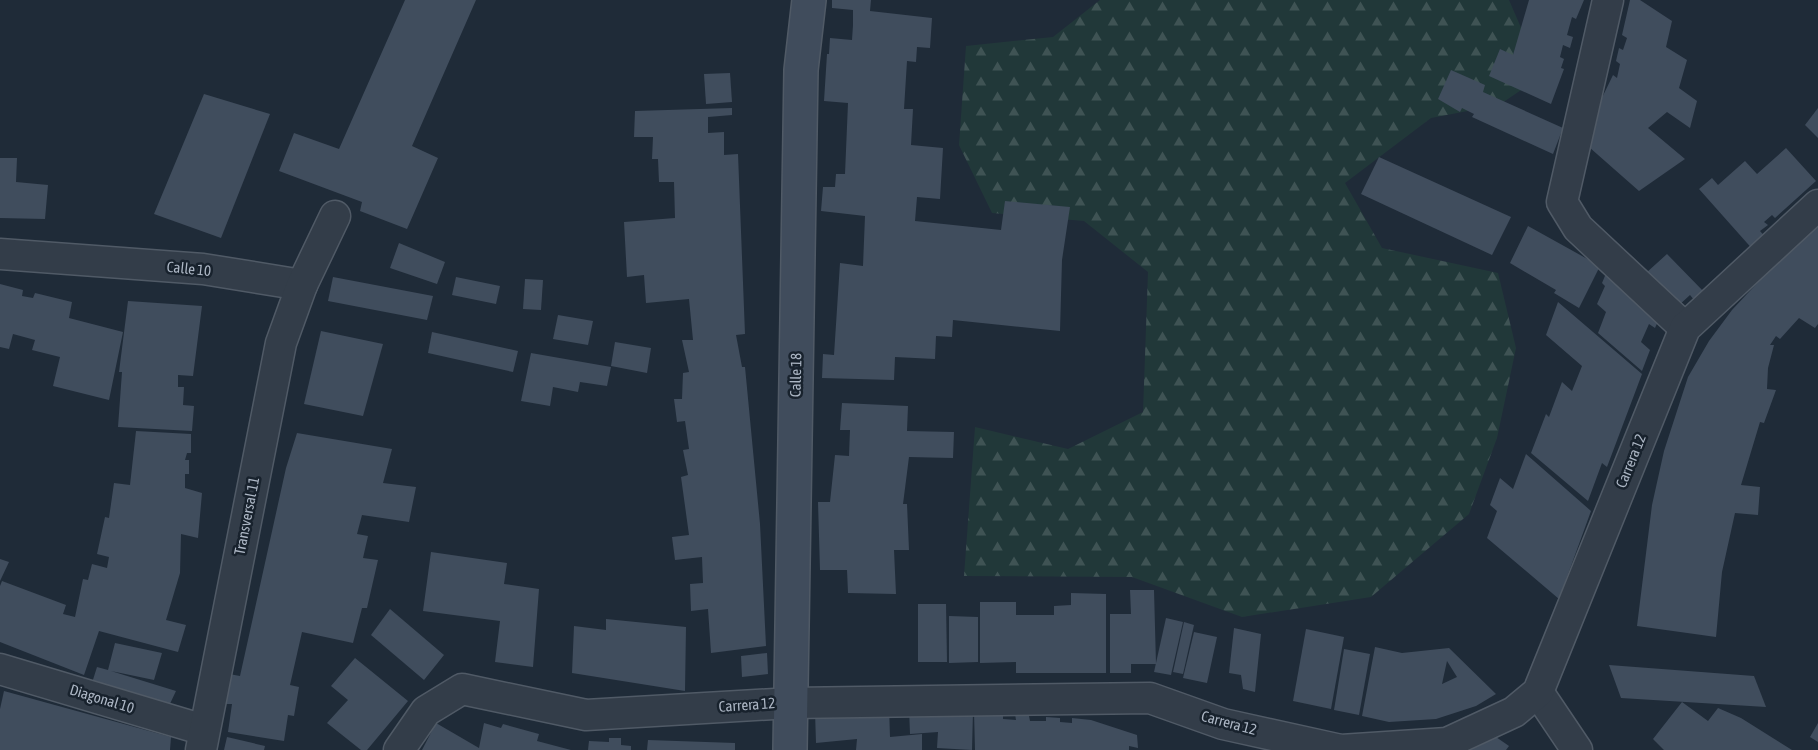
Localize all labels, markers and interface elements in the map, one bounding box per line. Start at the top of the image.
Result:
street label: Calle 10 [166,258,212,279]
street label: Calle 18 [787,353,804,397]
street label: Carrera 12 [1612,431,1649,490]
street label: Transversal 11 [231,475,262,556]
street label: Diagonal 10 [68,681,136,716]
street label: Carrera 12 [718,694,776,715]
street label: Carrera 12 [1200,707,1259,738]

